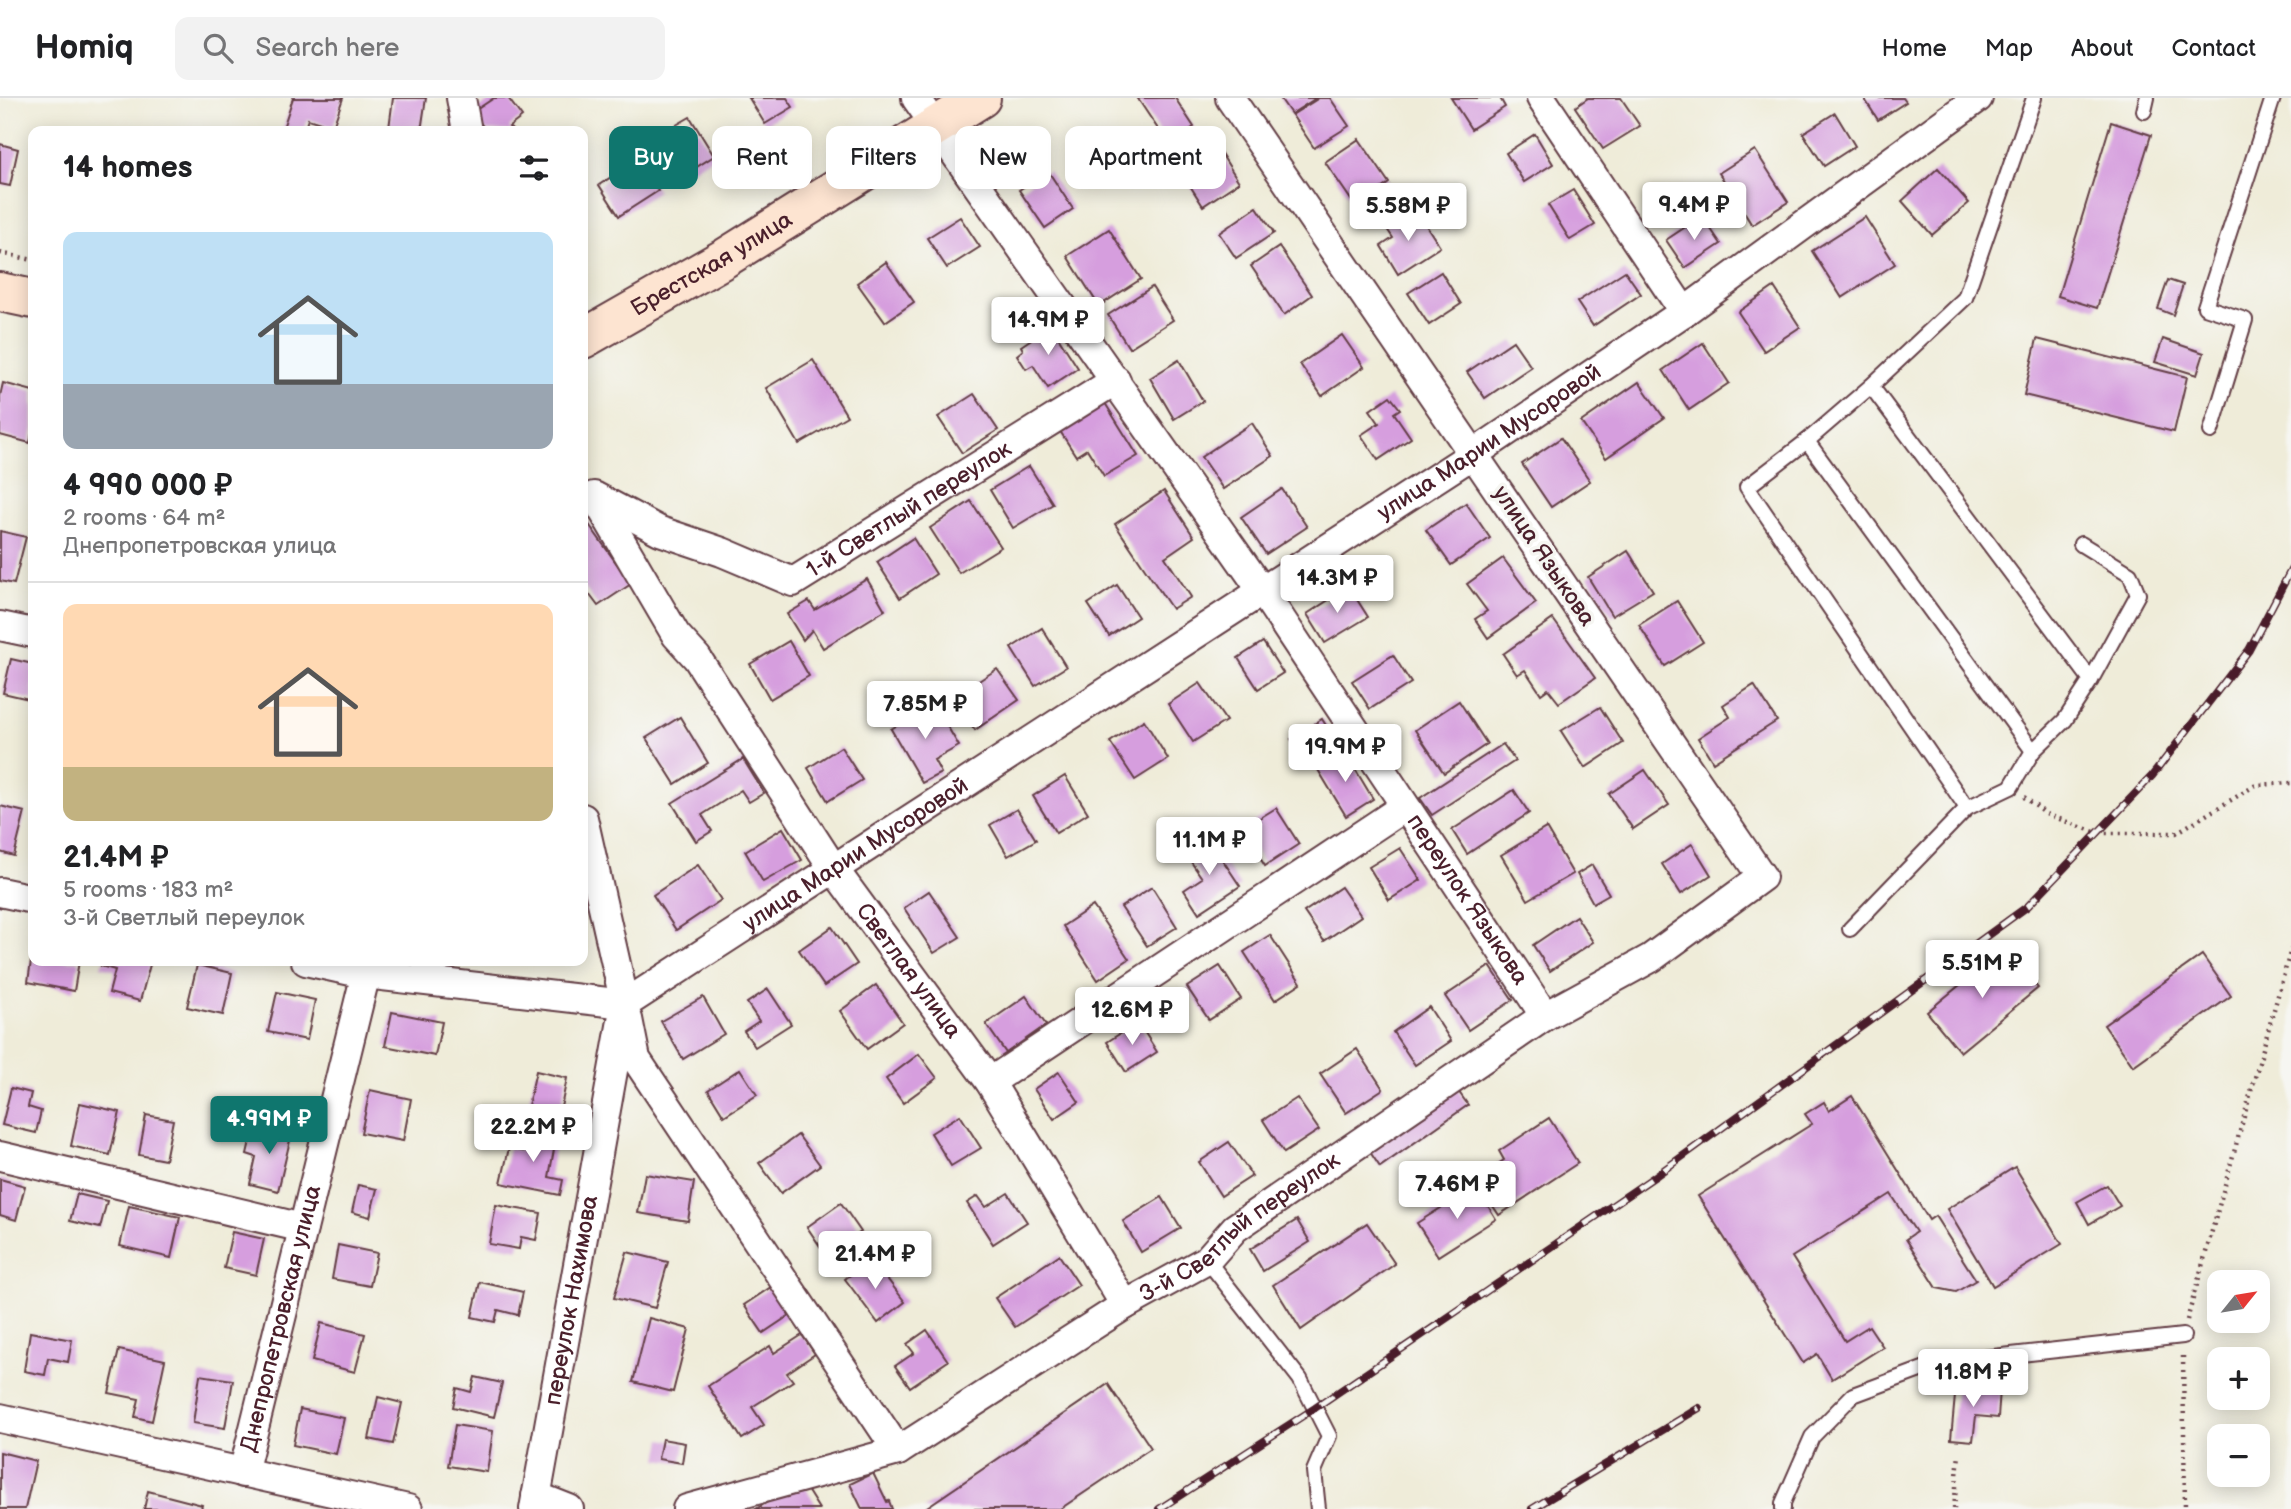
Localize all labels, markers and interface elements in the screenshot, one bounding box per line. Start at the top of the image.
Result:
search box [175,17,665,80]
text: Homiq [35,28,133,68]
icon: search [199,29,237,67]
text: Search here [255,33,400,64]
text: Home [1882,34,1947,63]
text: Map [1985,34,2033,63]
text: About [2071,34,2133,63]
text: Contact [2171,34,2256,63]
chip: Buy [609,126,698,189]
chip: Rent [712,126,812,189]
chip: Filters [826,126,941,189]
chip: New [955,126,1051,189]
chip: Apartment [1065,126,1226,189]
icon: filters [515,149,553,187]
text: 14 homes [63,150,192,186]
pin: 9.4M ₽ [1637,183,1751,242]
pin: 5.58M ₽ [1343,184,1473,243]
text: 9.4M ₽ [1658,191,1730,219]
text: 5.58M ₽ [1366,192,1450,220]
street label: Брестская улица [626,205,798,323]
icon: home [245,277,371,403]
pin: 14.9M ₽ [983,298,1113,357]
text: 14.9M ₽ [1007,306,1089,334]
street label: улица Марии Мусоровой [1372,358,1607,527]
street label: 1-й Светлый переулок [801,434,1017,584]
text: 4 990 000 ₽ [63,468,232,504]
street label: улица Языкова [1487,481,1601,632]
text: 2 rooms · 64 m² [63,504,225,532]
text: Днепропетровская улица [63,532,337,560]
pin: 14.3M ₽ [1272,556,1402,615]
text: 14.3M ₽ [1296,564,1378,592]
icon: home [245,649,371,775]
pin: 7.85M ₽ [860,682,990,741]
text: 7.85M ₽ [883,690,967,718]
pin: 19.9M ₽ [1280,724,1410,784]
text: 19.9M ₽ [1304,733,1386,761]
street label: улица Марии Мусоровой [738,771,974,938]
street label: переулок Языкова [1401,809,1535,991]
pin: 11.1M ₽ [1144,818,1274,877]
text: 11.1M ₽ [1172,826,1246,854]
text: 21.4M ₽ [63,840,169,876]
text: 5 rooms · 183 m² [63,876,233,904]
street label: Светлая улица [850,898,967,1044]
text: 3-й Светлый переулок [63,904,305,932]
pin: 5.51M ₽ [1917,940,2047,1000]
text: 5.51M ₽ [1942,949,2022,977]
pin: 12.6M ₽ [1067,988,1197,1047]
text: 12.6M ₽ [1091,996,1173,1024]
pin: 4.99M ₽ [204,1096,334,1156]
pin: 22.2M ₽ [468,1104,598,1164]
text: 4.99M ₽ [227,1105,312,1133]
text: 22.2M ₽ [490,1113,576,1141]
street label: 3-й Светлый переулок [1134,1146,1346,1308]
pin: 7.46M ₽ [1392,1162,1522,1221]
text: 7.46M ₽ [1415,1170,1499,1198]
street label: Днепропетровская улица [235,1182,327,1455]
street label: переулок Нахимова [539,1193,604,1408]
pin: 21.4M ₽ [810,1232,940,1291]
text: 21.4M ₽ [834,1240,916,1268]
north arrow [2207,1270,2270,1334]
map controls [2207,1270,2270,1487]
button: + [2207,1347,2270,1410]
pin: 11.8M ₽ [1908,1350,2038,1409]
text: 11.8M ₽ [1934,1358,2012,1386]
button: − [2207,1424,2270,1487]

